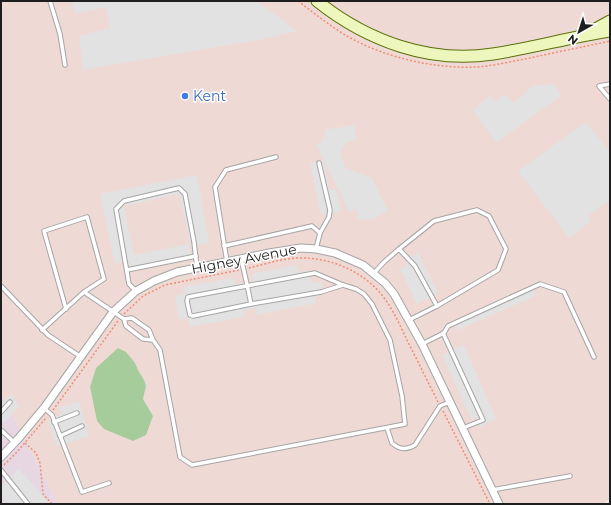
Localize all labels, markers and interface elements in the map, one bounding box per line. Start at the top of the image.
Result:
north arrow [559,12,599,52]
text: N [565,32,581,48]
place label: Kent [193,87,227,105]
marker: Kent [180,91,190,101]
street label: Higney Avenue [190,240,298,278]

